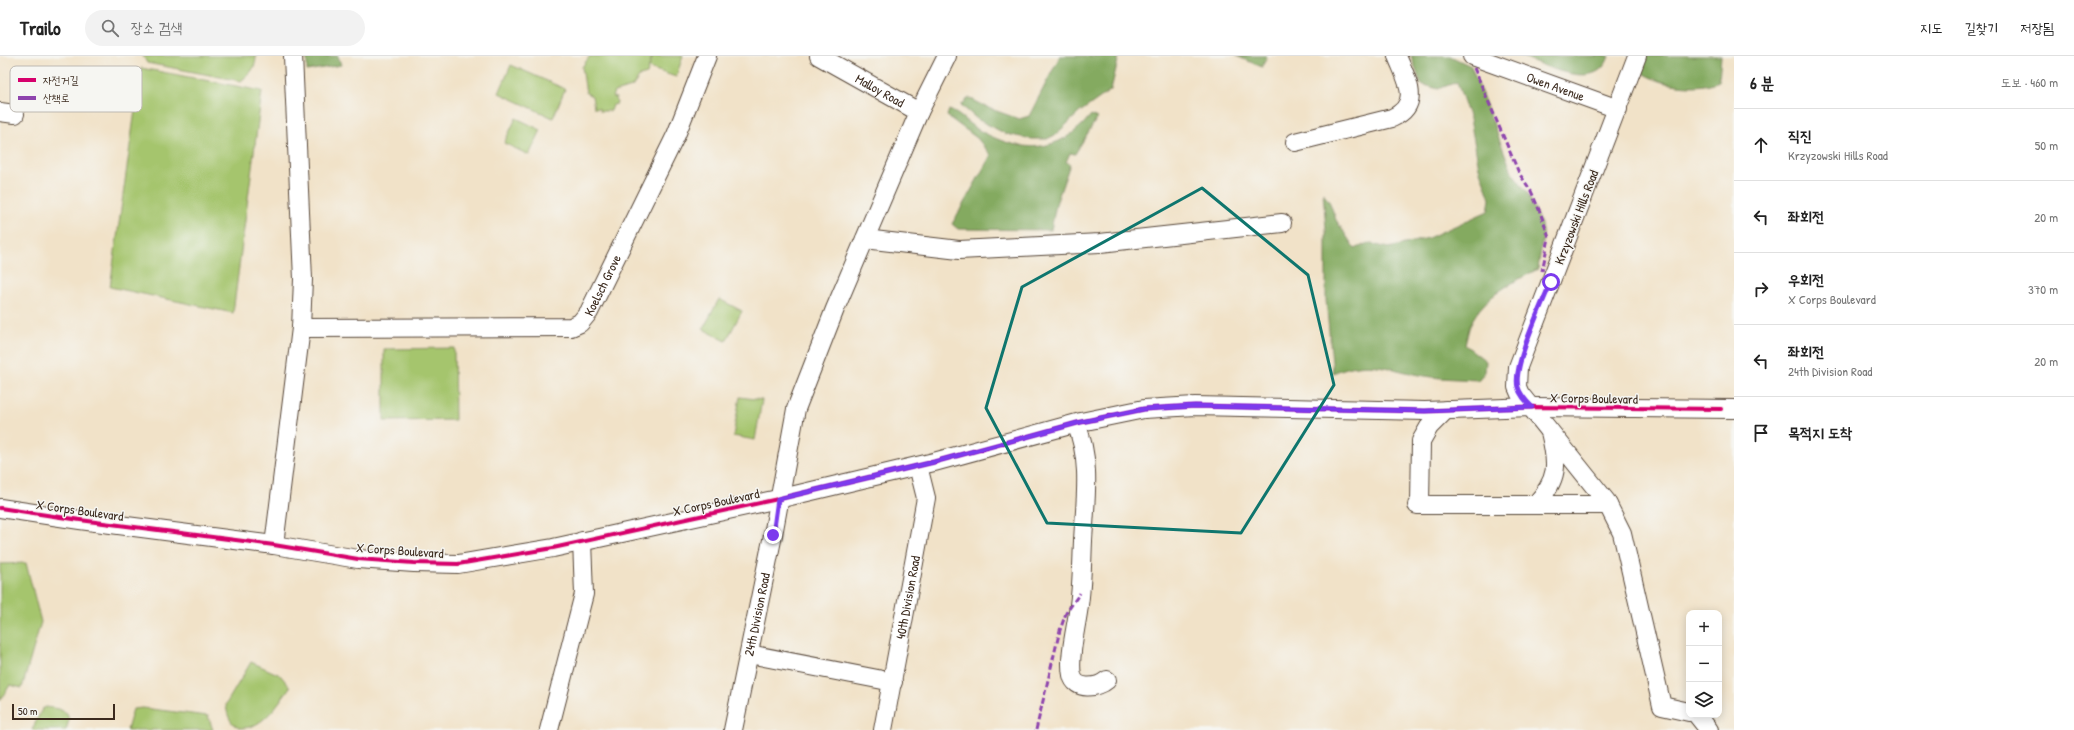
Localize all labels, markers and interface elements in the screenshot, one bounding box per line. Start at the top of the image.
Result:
search box [85,10,365,46]
text: Trailo [20,15,61,41]
icon: search [99,17,121,39]
text: 장소 검색 [131,17,182,38]
text: 지도 [1920,18,1942,37]
text: 길찾기 [1964,18,1998,37]
text: 저장됨 [2020,18,2054,37]
legend [10,66,142,112]
street label: Owen Avenue [1524,68,1587,105]
street label: Malloy Road [852,69,908,111]
text: 6 분 [1750,71,1774,94]
text: 자전거길 [43,73,79,87]
text: 도보 · 460 m [2001,73,2058,91]
text: 산책로 [43,91,70,105]
text: 직진 [1788,125,1812,146]
icon: ahead [1750,134,1772,156]
text: 50 m [2035,136,2058,154]
text: Krzyzowski Hills Road [1788,146,1888,164]
street label: Krzyzowski Hills Road [1550,167,1602,267]
icon: left [1750,206,1772,228]
text: 좌회전 [1788,206,1824,227]
text: 20 m [2034,208,2058,226]
street label: Koelsch Grove [580,251,625,319]
text: 우회전 [1788,269,1824,290]
route start [1542,273,1560,291]
icon: right [1750,278,1772,300]
text: 370 m [2028,280,2058,298]
text: X Corps Boulevard [1788,290,1876,308]
text: 좌회전 [1788,341,1824,362]
icon: left [1750,350,1772,372]
text: 20 m [2034,352,2058,370]
text: 24th Division Road [1788,362,1872,380]
street label: X Corps Boulevard [1550,388,1638,408]
icon: arrive [1750,422,1772,444]
text: 목적지 도착 [1788,422,1852,443]
street label: X Corps Boulevard [671,484,761,520]
street label: X Corps Boulevard [35,495,125,525]
route end [764,526,782,544]
street label: X Corps Boulevard [356,538,444,562]
street label: 40th Division Road [891,554,924,640]
street label: 24th Division Road [739,571,774,658]
map controls [1686,610,1722,718]
button: + [1686,610,1722,646]
button: − [1686,646,1722,682]
button: layers [1686,682,1722,718]
scale bar [12,702,115,721]
text: 50 m [18,704,38,718]

